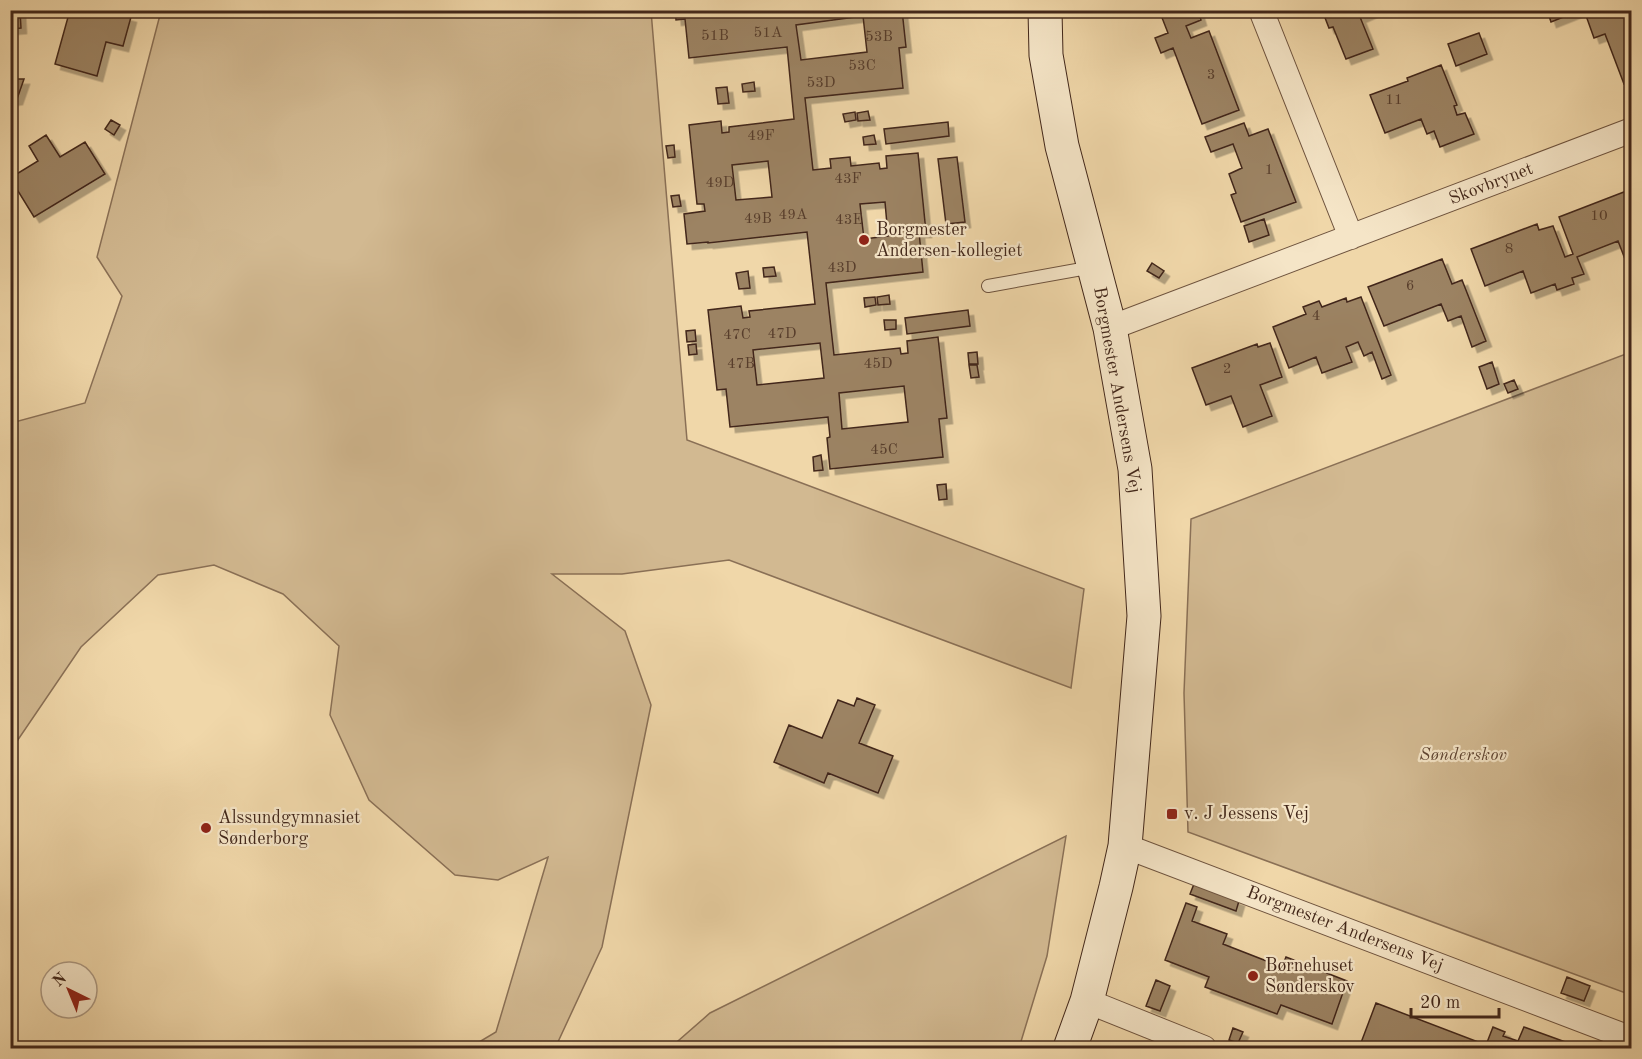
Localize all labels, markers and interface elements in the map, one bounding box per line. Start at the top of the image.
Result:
house number: 51A [754,26,783,41]
house number: 51B [701,29,729,44]
house number: 53B [865,30,893,45]
house number: 53C [848,59,876,74]
house number: 3 [1207,68,1215,83]
house number: 53D [806,76,836,91]
house number: 11 [1385,93,1403,108]
house number: 49F [747,129,775,144]
street label: Skovbrynet [1446,160,1536,208]
house number: 1 [1265,163,1273,178]
house number: 43F [834,172,862,187]
house number: 49D [705,176,735,191]
house number: 49A [779,208,808,223]
house number: 10 [1590,209,1608,224]
house number: 49B [744,212,772,227]
house number: 43E [835,213,863,228]
place label: Borgmester Andersen-kollegiet [876,221,1022,260]
marker: Borgmester Andersen-kollegiet [857,233,871,247]
house number: 8 [1505,242,1513,257]
house number: 43D [827,261,857,276]
house number: 6 [1406,279,1414,294]
street label: Borgmester Andersens Vej [1090,285,1144,495]
house number: 4 [1312,309,1320,324]
house number: 47D [767,327,797,342]
house number: 47C [723,328,751,343]
house number: 47B [727,357,755,372]
house number: 45D [863,357,893,372]
house number: 2 [1223,362,1231,377]
house number: 45C [870,443,898,458]
park label: Sønderskov [1419,746,1507,764]
place label: v. J Jessens Vej [1184,805,1309,823]
marker: v. J Jessens Vej [1165,807,1179,821]
place label: Alssundgymnasiet Sønderborg [218,809,360,848]
marker: Alssundgymnasiet Sønderborg [199,821,213,835]
street label: Borgmester Andersens Vej [1244,883,1446,975]
place label: Børnehuset Sønderskov [1265,957,1355,996]
north arrow [39,960,99,1020]
marker: Børnehuset Sønderskov [1246,969,1260,983]
text: N [50,970,71,991]
scale bar [1411,981,1500,1019]
text: 20 m [1420,994,1460,1012]

